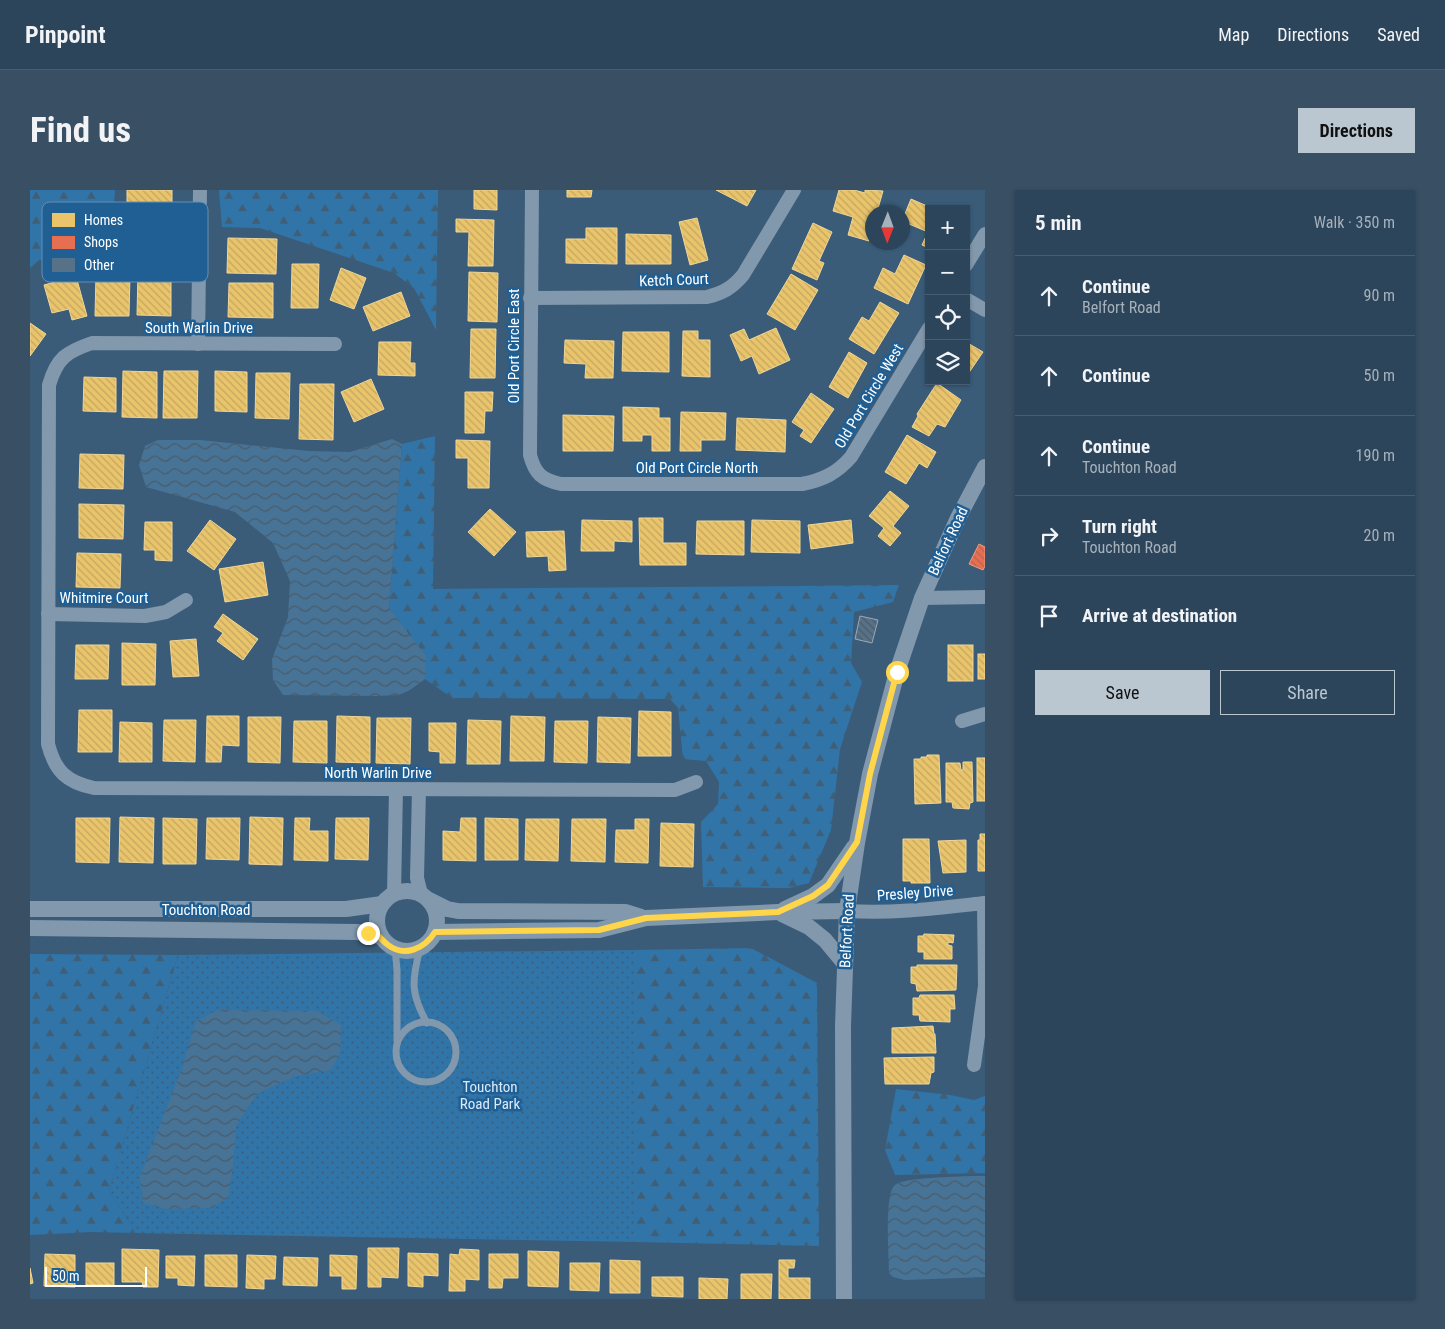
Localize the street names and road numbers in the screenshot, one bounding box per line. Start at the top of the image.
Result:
street label: Ketch Court [639,270,709,290]
street label: Old Port Circle East [505,288,523,404]
street label: South Warlin Drive [145,319,253,337]
street label: Old Port Circle West [831,341,907,451]
street label: Old Port Circle North [636,459,758,477]
street label: Belfort Road [924,504,972,578]
street label: Whitmire Court [60,589,148,607]
street label: North Warlin Drive [324,764,432,782]
street label: Presley Drive [876,881,954,905]
street label: Belfort Road [836,894,858,968]
street label: Touchton Road [162,901,250,919]

